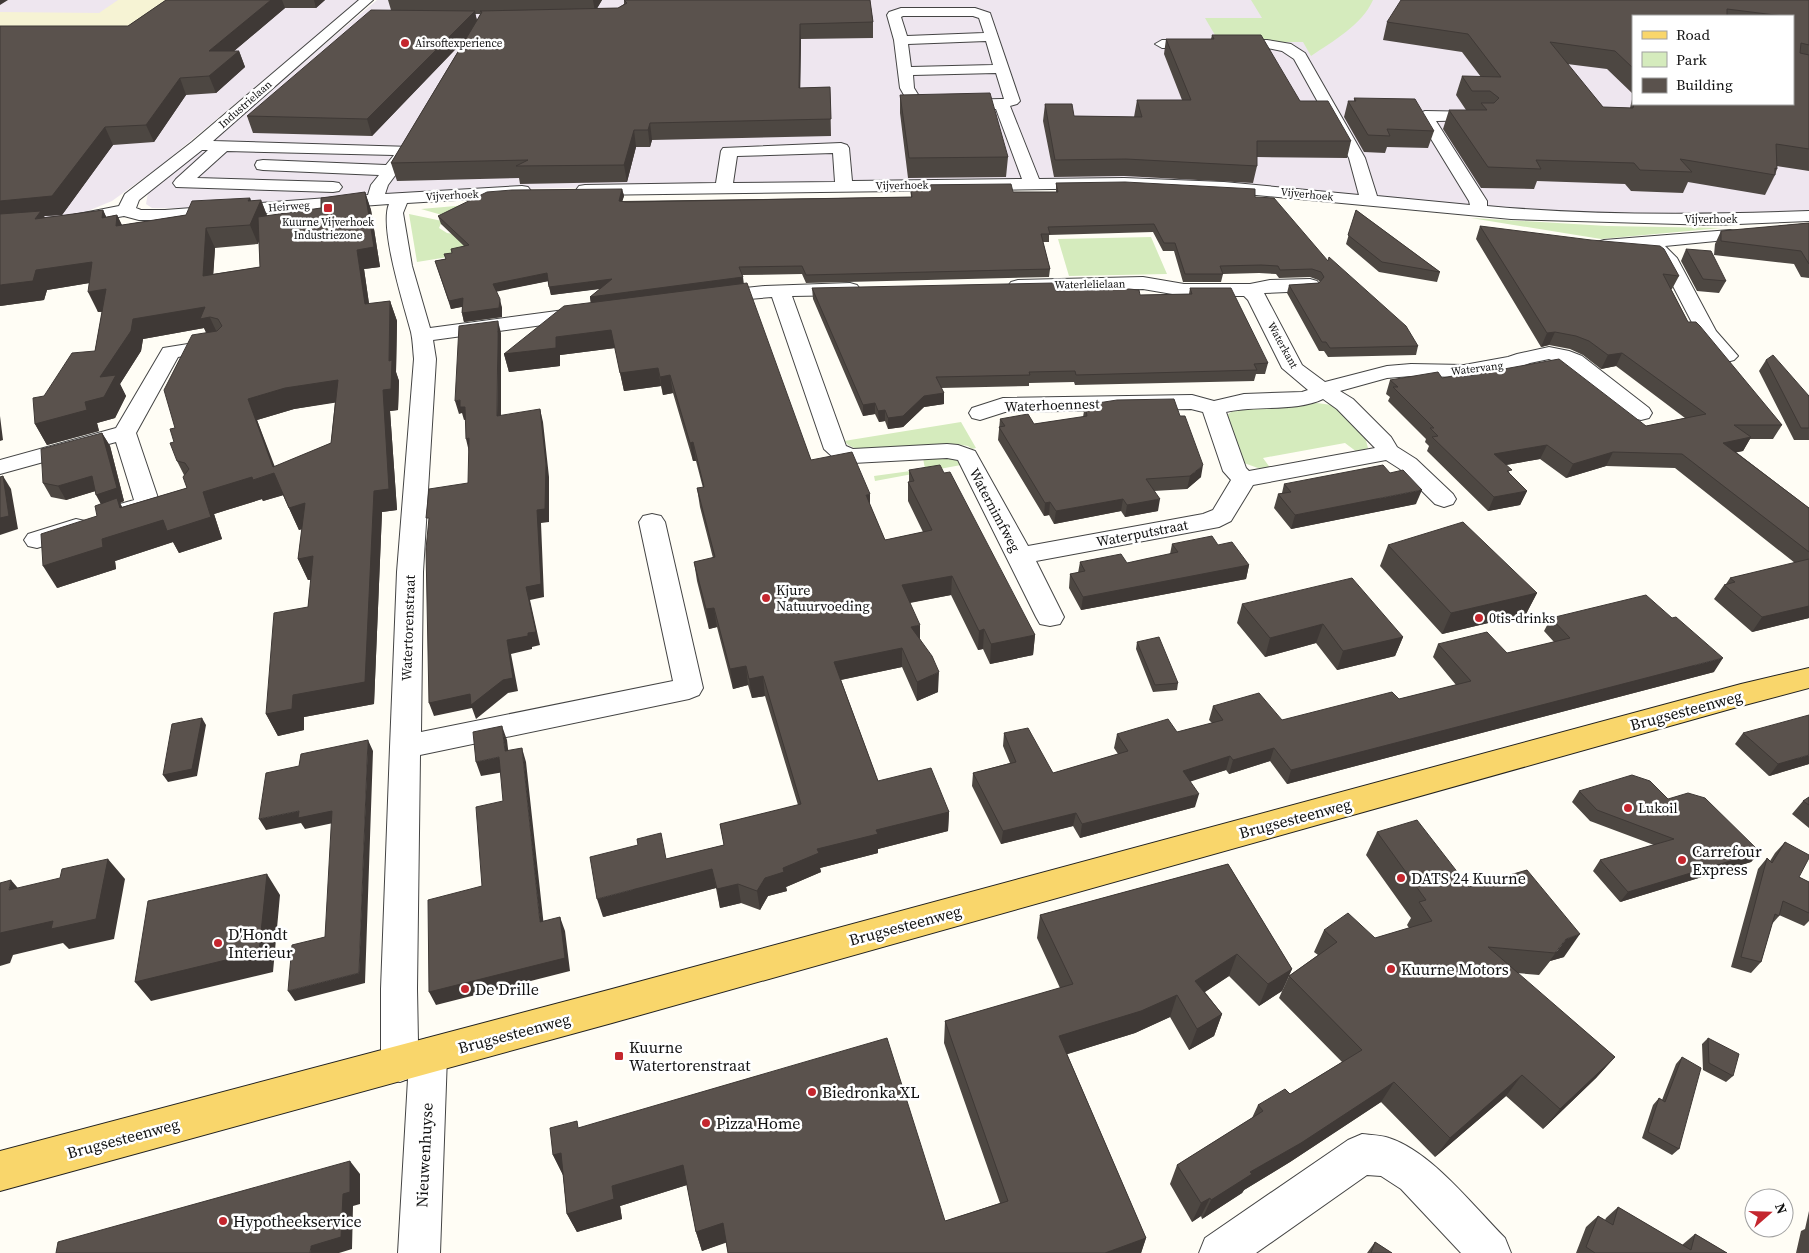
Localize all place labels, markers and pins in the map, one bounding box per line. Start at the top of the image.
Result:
place label: Airsoftexperience [415,36,503,51]
marker: Airsoftexperience [399,37,411,49]
marker: Kuurne Vijverhoek Industriezone [322,202,334,214]
place label: Kuurne Vijverhoek Industriezone [282,215,375,243]
place label: Kjure Natuurvoeding [776,580,870,616]
marker: Kjure Natuurvoeding [760,592,772,604]
place label: 0tis-drinks [1489,608,1555,628]
marker: 0tis-drinks [1473,612,1485,624]
place label: Lukoil [1638,798,1678,818]
marker: Lukoil [1622,802,1634,814]
place label: Carrefour Express [1692,840,1762,880]
marker: Carrefour Express [1676,854,1688,866]
place label: DATS 24 Kuurne [1411,867,1526,889]
marker: DATS 24 Kuurne [1395,872,1407,884]
place label: D'Hondt Interieur [228,923,293,963]
marker: D'Hondt Interieur [212,937,224,949]
place label: Kuurne Motors [1401,958,1509,980]
marker: Kuurne Motors [1385,963,1397,975]
place label: De Drille [475,978,539,1000]
marker: De Drille [459,983,471,995]
place label: Kuurne Watertorenstraat [629,1036,751,1076]
marker: Kuurne Watertorenstraat [613,1050,625,1062]
place label: Biedronka XL [822,1081,920,1103]
marker: Biedronka XL [806,1086,818,1098]
place label: Pizza Home [716,1112,800,1134]
marker: Pizza Home [700,1117,712,1129]
place label: Hypotheekservice [233,1210,362,1232]
marker: Hypotheekservice [217,1215,229,1227]

